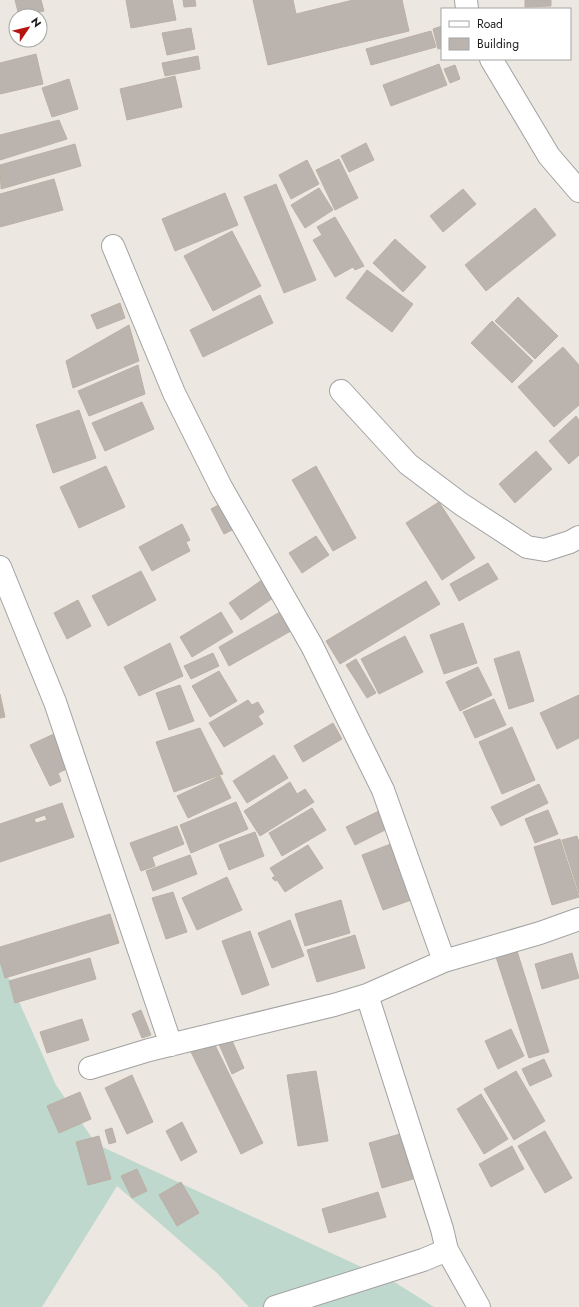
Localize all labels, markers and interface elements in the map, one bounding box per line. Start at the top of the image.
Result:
north arrow [8,8,48,48]
legend [441,8,571,60]
text: N [27,14,45,30]
text: Road [477,15,503,33]
text: Building [477,35,519,53]

